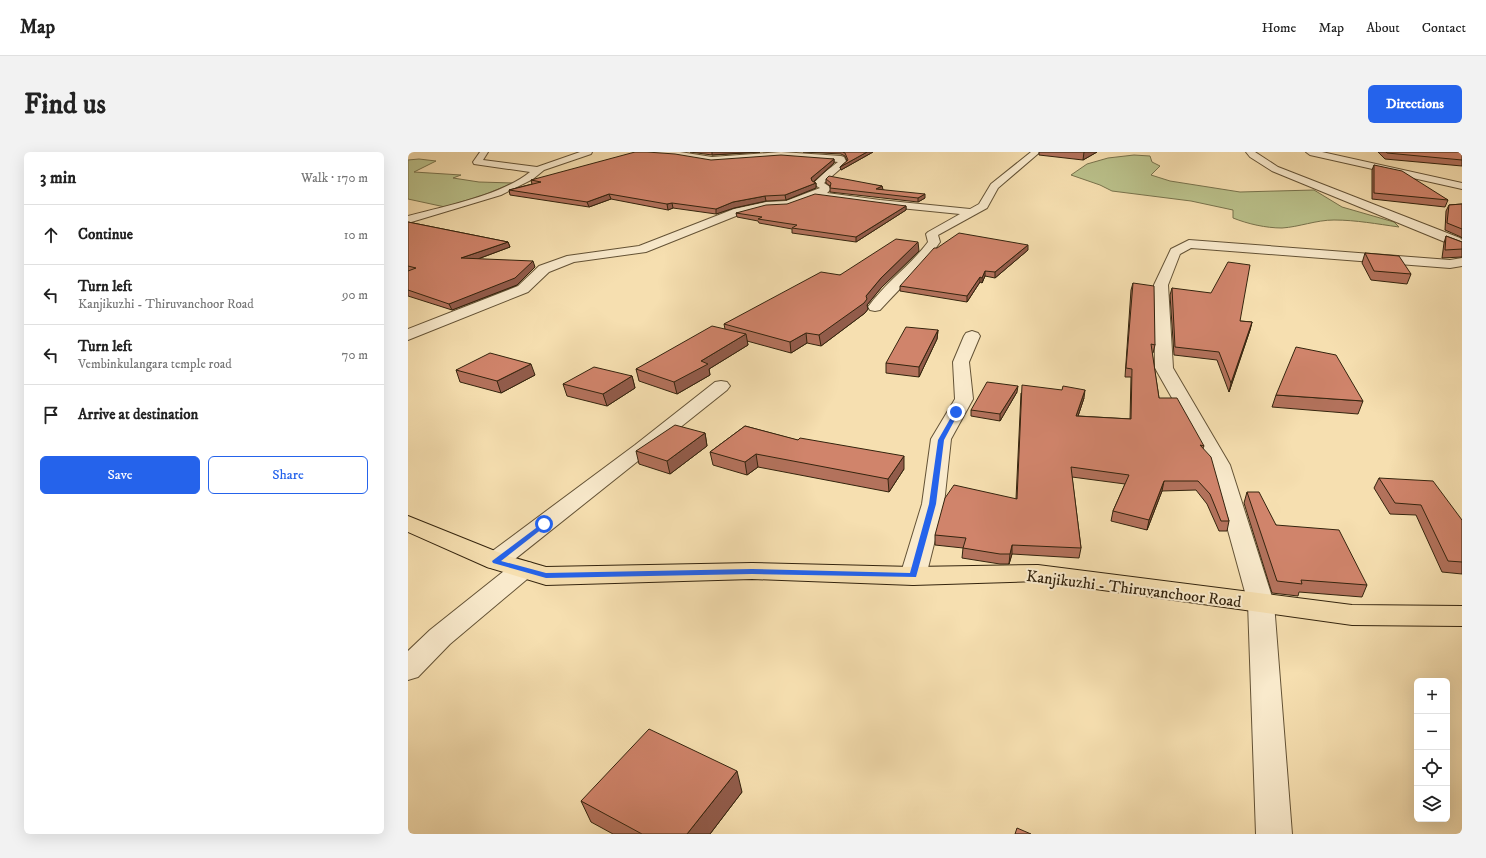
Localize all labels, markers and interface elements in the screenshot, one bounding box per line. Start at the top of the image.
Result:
text: Map [20,16,55,39]
text: Home [1262,19,1296,37]
text: Map [1318,19,1344,37]
text: About [1366,19,1400,37]
text: Contact [1422,19,1466,37]
button: Directions [1368,85,1462,123]
text: Find us [24,87,106,122]
text: 3 min [40,167,76,189]
text: Walk · 170 m [301,170,368,186]
icon: ahead [40,224,62,246]
text: Continue [78,225,133,244]
text: 10 m [344,227,368,243]
text: Turn left [78,277,132,296]
icon: left [40,284,62,306]
text: 90 m [342,287,368,303]
text: Kanjikuzhi - Thiruvanchoor Road [78,296,254,312]
text: Turn left [78,337,132,356]
icon: left [40,344,62,366]
text: 70 m [342,347,368,363]
text: Vembinkulangara temple road [78,356,232,372]
route end [947,403,965,421]
icon: arrive [40,404,62,426]
text: Arrive at destination [78,405,198,424]
button: Save [40,456,200,494]
button: Share [208,456,368,494]
route start [535,515,553,533]
street label: Kanjikuzhi - Thiruvanchoor Road [1025,566,1243,612]
map controls [1414,678,1450,822]
button: + [1414,678,1450,714]
button: − [1414,714,1450,750]
button: locate [1414,750,1450,786]
button: layers [1414,786,1450,822]

